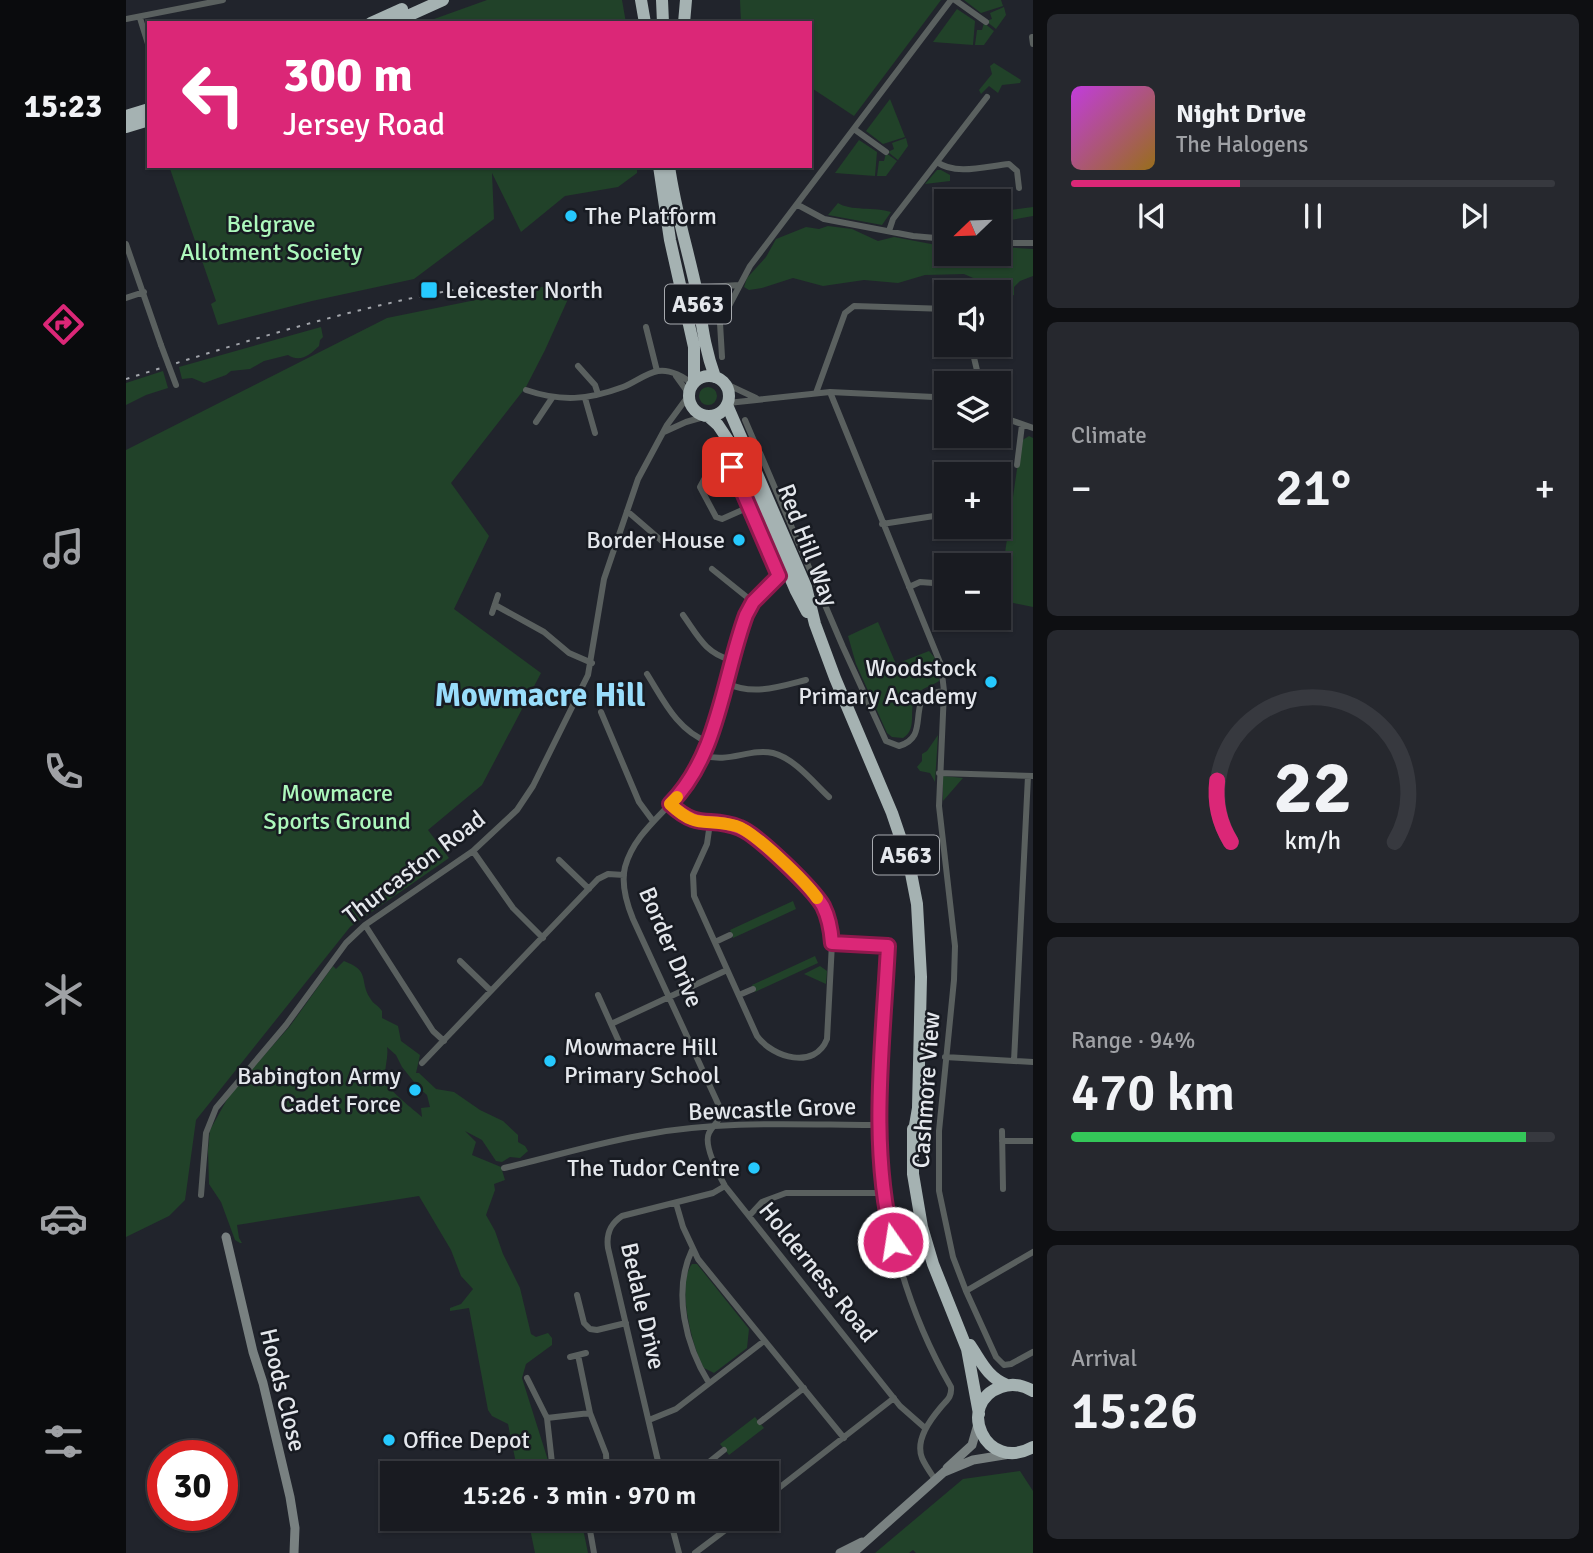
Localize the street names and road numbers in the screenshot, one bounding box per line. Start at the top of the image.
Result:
road number: A563 [665,284,731,324]
street label: Red Hill Way [771,480,845,610]
street label: Thurcaston Road [337,804,491,930]
road number: A563 [873,835,939,874]
street label: Border Drive [632,882,710,1012]
street label: Cashmore View [906,1011,946,1169]
street label: Bewcastle Grove [687,1091,857,1127]
street label: Holderness Road [752,1196,884,1348]
street label: Bedale Drive [614,1240,672,1372]
street label: Hoods Close [253,1325,313,1455]

